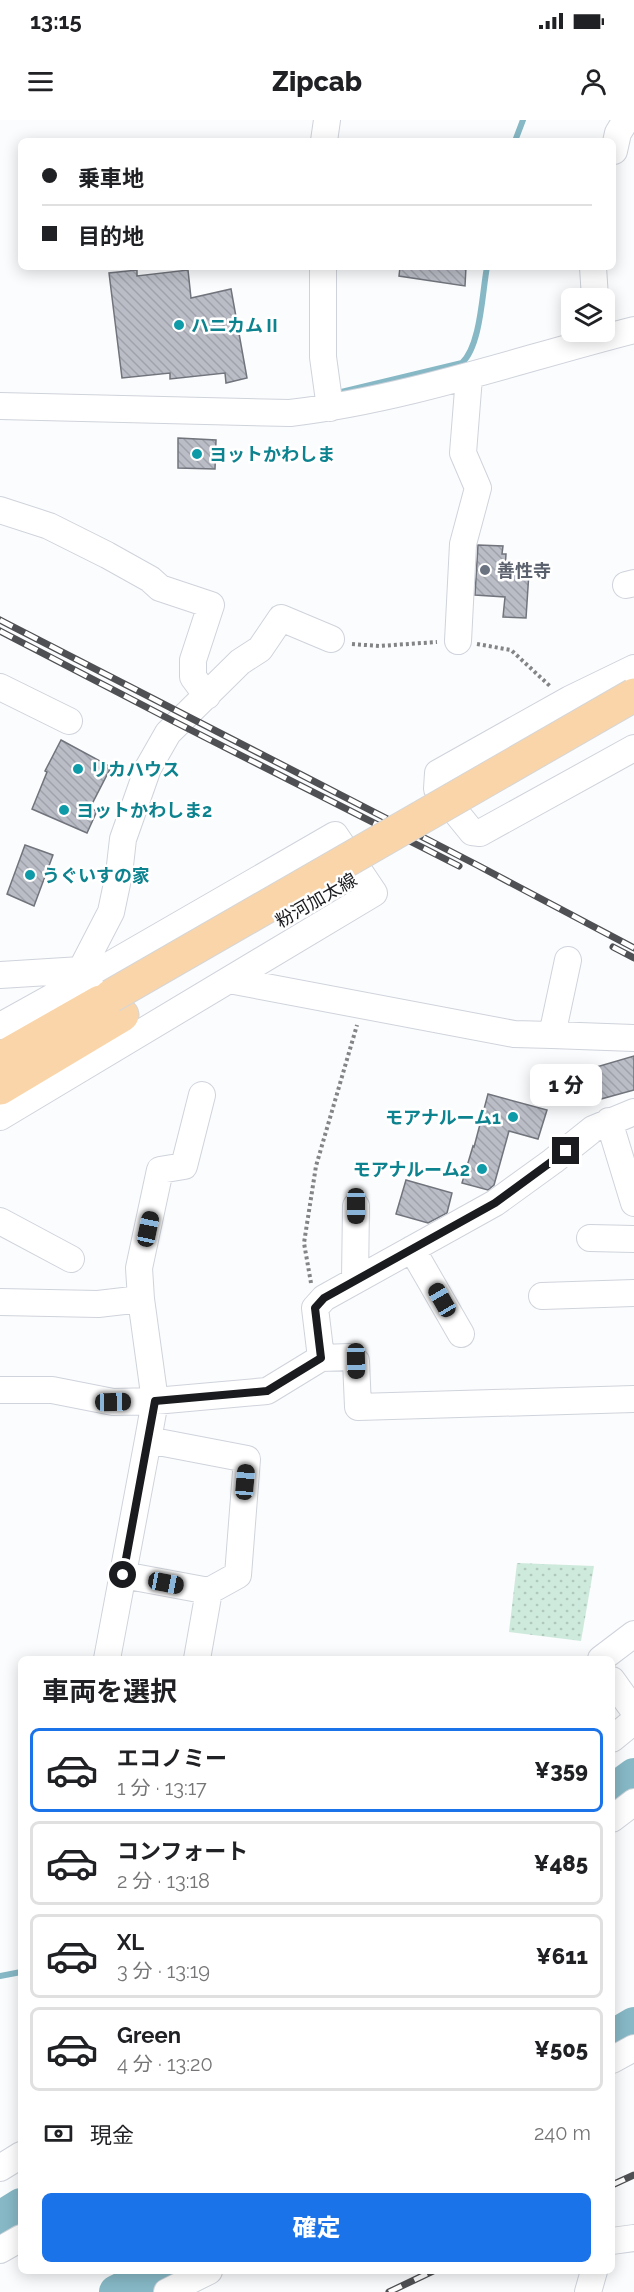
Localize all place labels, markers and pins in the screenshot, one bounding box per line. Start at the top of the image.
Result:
place label: ハニカムⅡ [191,315,281,336]
marker: ハニカムⅡ [172,318,186,332]
place label: ヨットかわしま [209,444,335,465]
marker: ヨットかわしま [190,447,204,461]
place label: 善性寺 [497,560,551,581]
marker: 善性寺 [478,563,492,577]
place label: リカハウス [90,759,180,780]
marker: リカハウス [71,762,85,776]
place label: ヨットかわしま2 [76,800,212,821]
marker: ヨットかわしま2 [57,803,71,817]
place label: うぐいすの家 [42,865,150,886]
marker: うぐいすの家 [23,868,37,882]
place label: モアナルーム1 [385,1107,501,1128]
marker: モアナルーム1 [506,1110,520,1124]
place label: モアナルーム2 [353,1159,470,1180]
marker: モアナルーム2 [475,1162,489,1176]

